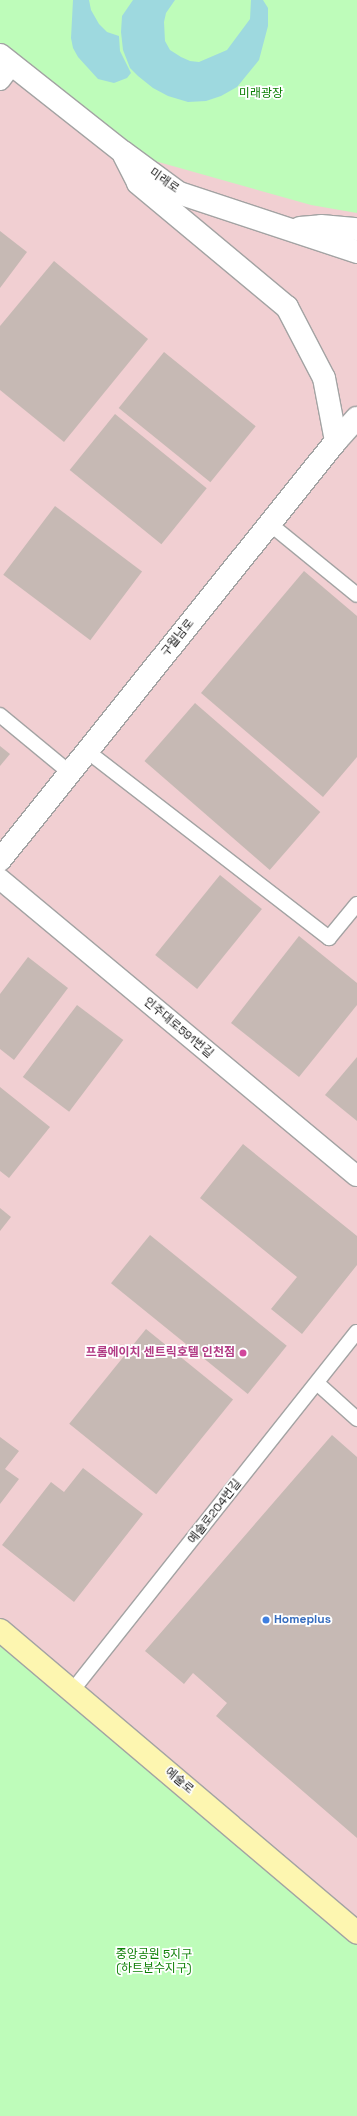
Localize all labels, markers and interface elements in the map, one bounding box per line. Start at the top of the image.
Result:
park label: 미래광장 [239,87,283,101]
street label: 미래로 [146,166,182,196]
street label: 구월남로 [159,616,197,660]
street label: 인주대로591번길 [141,995,215,1061]
place label: 프롬에이치 센트릭호텔 인천점 [85,1346,235,1360]
marker: 프롬에이치 센트릭호텔 인천점 [238,1348,248,1358]
street label: 예술로204번길 [185,1477,245,1547]
place label: Homeplus [274,1613,331,1627]
marker: Homeplus [261,1615,271,1625]
street label: 예술로 [162,1765,196,1797]
park label: 중앙공원 5지구 (하트분수지구) [116,1948,192,1976]

